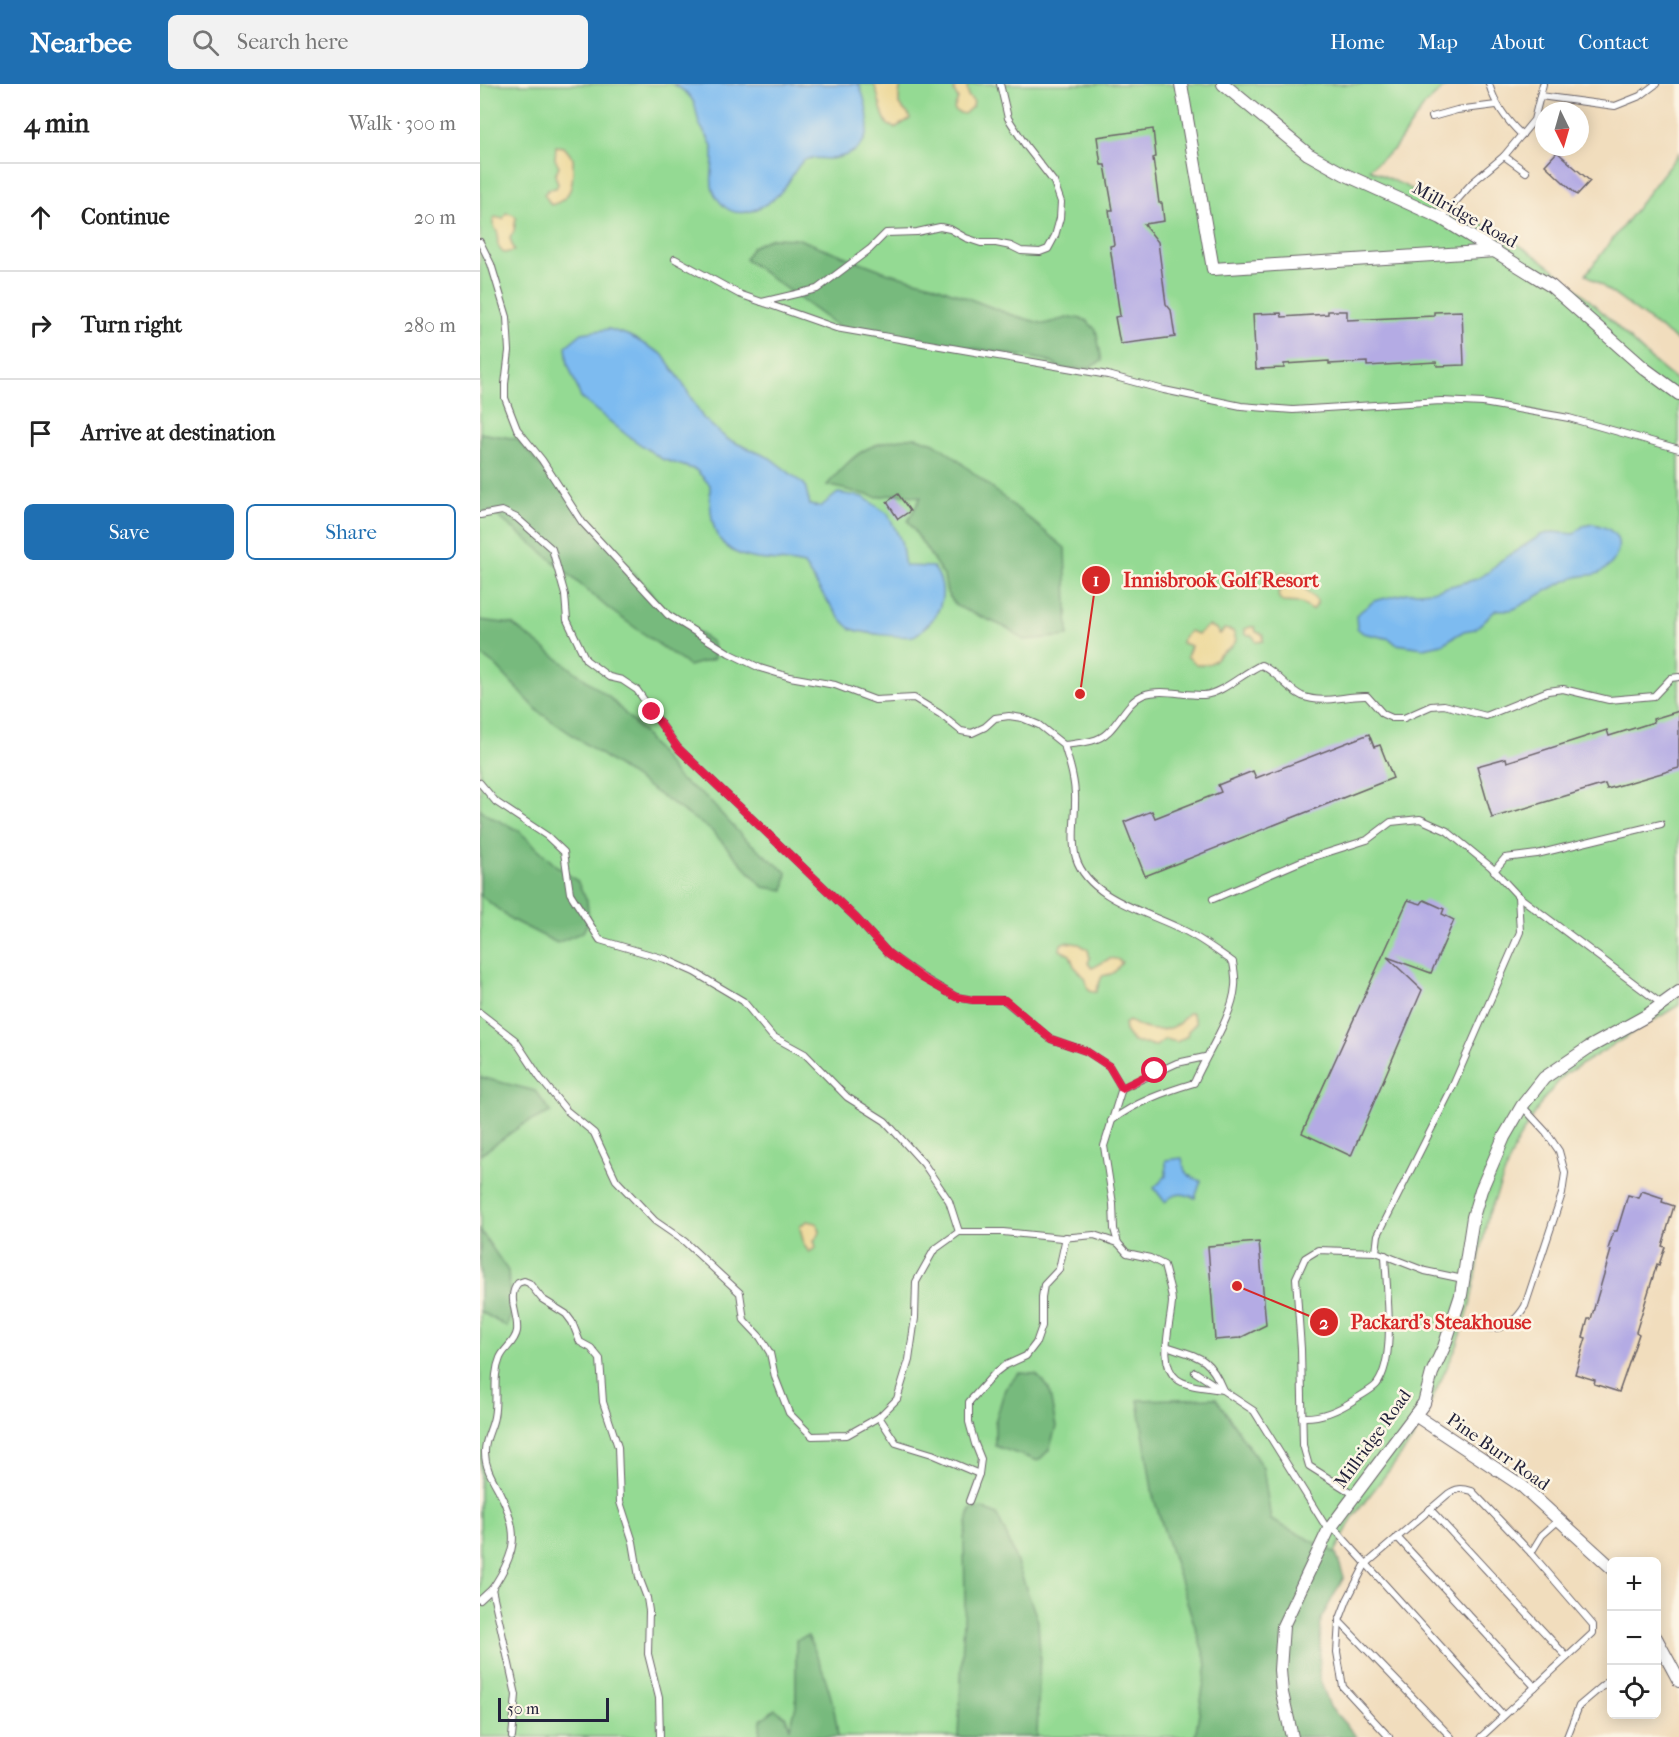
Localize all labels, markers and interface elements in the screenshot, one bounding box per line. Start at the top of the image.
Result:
search box [168,15,588,69]
text: Nearbee [30,26,132,59]
icon: search [189,26,222,59]
text: Search here [237,29,348,55]
text: Home [1330,30,1385,54]
text: Map [1418,30,1458,54]
text: About [1491,30,1545,54]
text: Contact [1578,30,1649,54]
north arrow [1535,102,1589,156]
text: 4 min [24,108,89,139]
text: Walk · 300 m [349,112,456,135]
street label: Millridge Road [1409,177,1521,253]
icon: ahead [24,201,57,234]
text: Continue [81,204,170,230]
text: 20 m [414,206,456,229]
icon: right [24,309,57,342]
text: Turn right [81,312,182,338]
text: 280 m [404,314,456,337]
icon: arrive [24,417,57,450]
text: Arrive at destination [81,420,275,446]
button: Save [24,504,234,560]
button: Share [246,504,456,560]
callout: Innisbrook Golf Resort [1081,561,1331,599]
text: Innisbrook Golf Resort [1123,569,1320,592]
text: 1 [1093,570,1099,591]
route end [638,698,664,724]
route start [1141,1057,1167,1083]
callout: Packard's Steakhouse [1309,1303,1543,1341]
text: Packard's Steakhouse [1351,1311,1532,1334]
text: 2 [1319,1313,1329,1334]
street label: Millridge Road [1330,1385,1416,1492]
street label: Pine Burr Road [1443,1409,1554,1495]
map controls [1607,1557,1661,1719]
button: + [1607,1557,1661,1611]
button: − [1607,1611,1661,1665]
button: locate [1607,1665,1661,1719]
scale bar [498,1695,609,1722]
text: 50 m [507,1699,539,1718]

